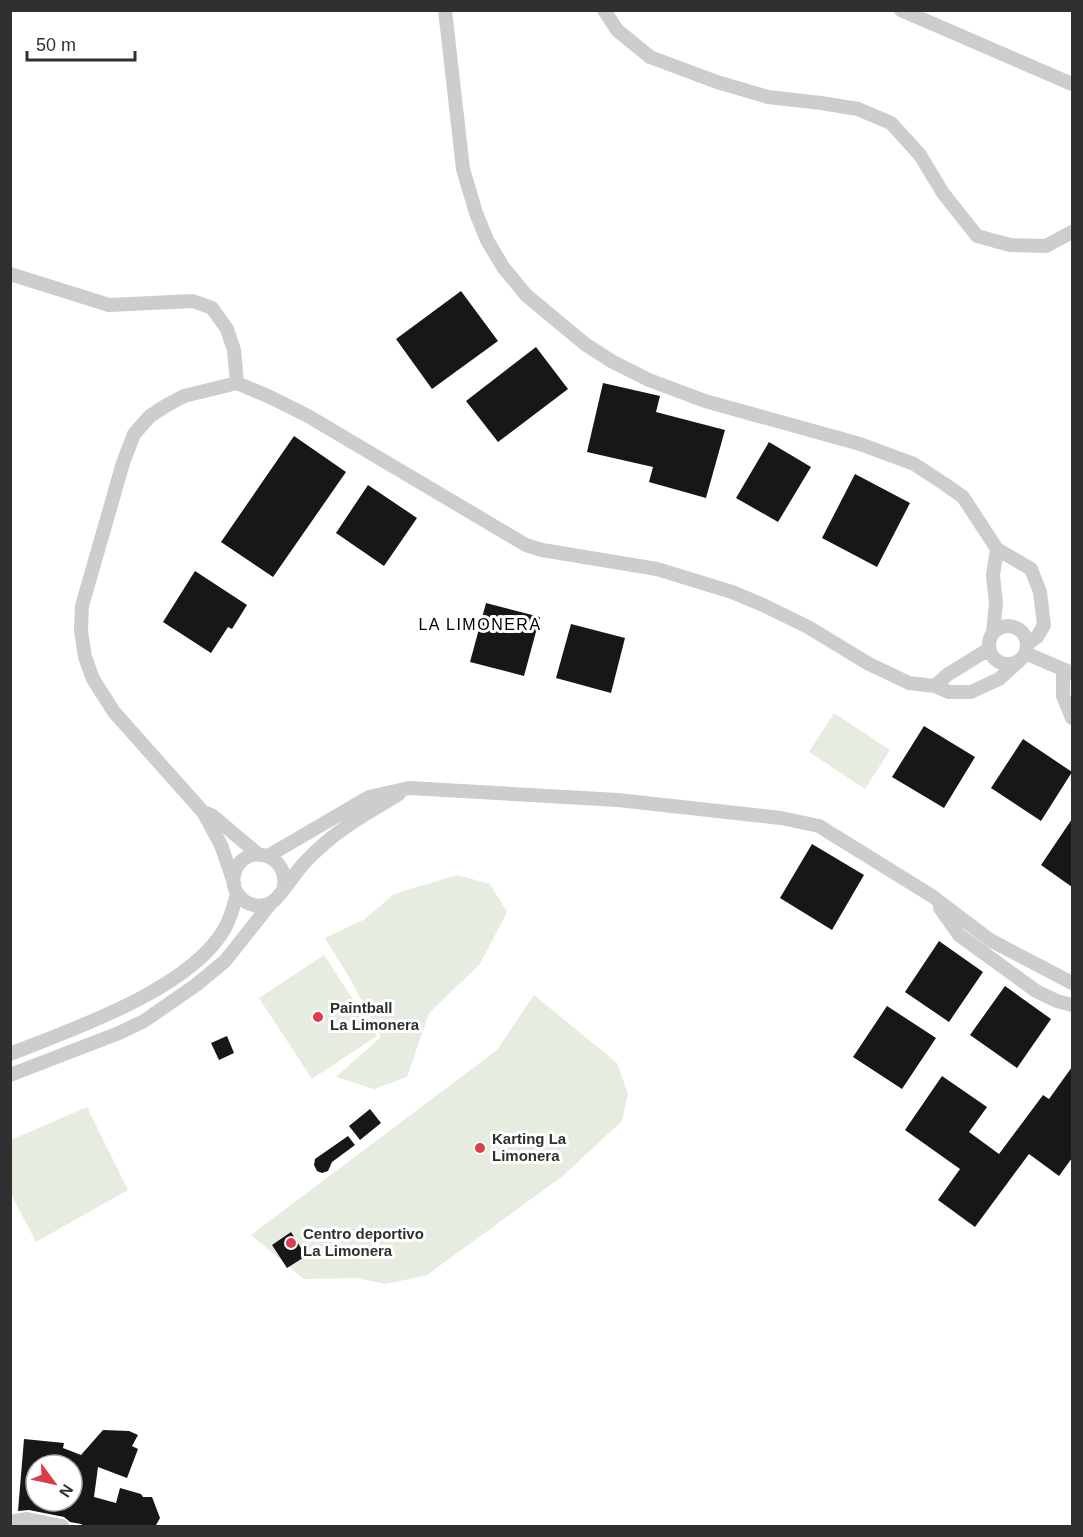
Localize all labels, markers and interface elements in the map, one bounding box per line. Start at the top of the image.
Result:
scale bar [27,24,135,62]
text: 50 m [36,35,76,55]
district label: LA LIMONERA [418,616,542,633]
place label: Paintball La Limonera [330,999,420,1033]
marker: Paintball La Limonera [311,1010,325,1024]
place label: Karting La Limonera [492,1130,567,1164]
marker: Karting La Limonera [473,1141,487,1155]
place label: Centro deportivo La Limonera [303,1225,424,1259]
marker: Centro deportivo La Limonera [284,1236,298,1250]
north arrow [24,1453,84,1513]
text: N [56,1481,76,1500]

